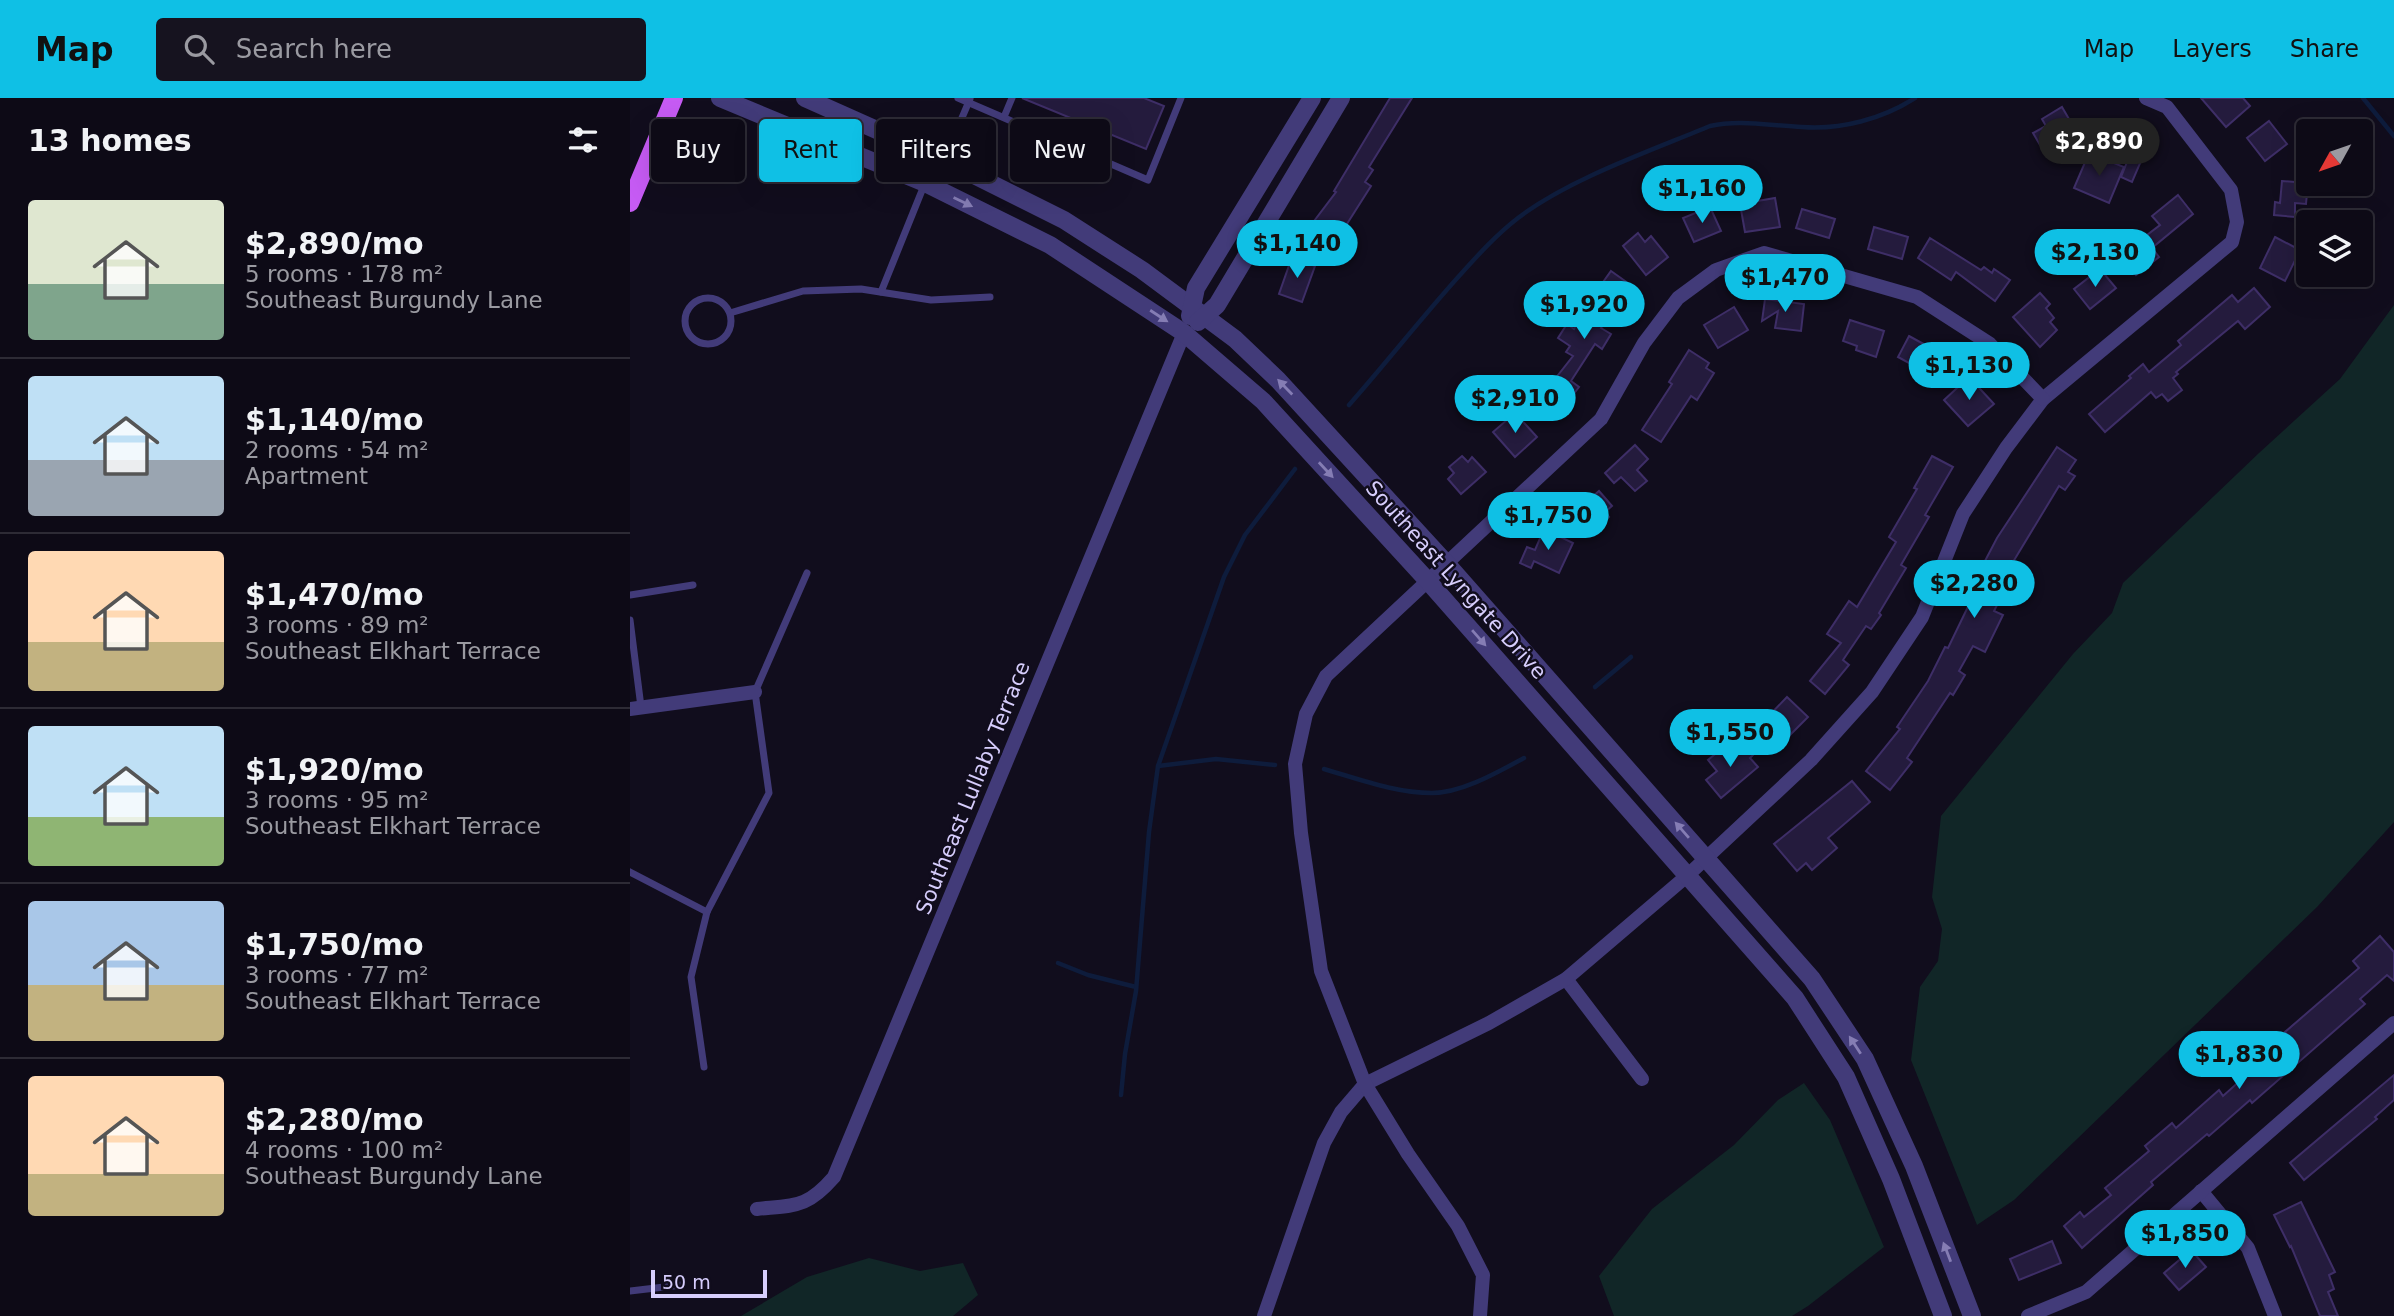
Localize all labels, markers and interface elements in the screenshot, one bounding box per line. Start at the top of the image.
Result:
search box [156,18,646,81]
text: Map [35,30,114,69]
icon: search [180,30,218,68]
text: Search here [236,34,392,64]
text: Map [2084,35,2134,63]
text: Layers [2172,35,2252,63]
text: Share [2290,35,2359,63]
pin: $2,890 [2042,118,2156,178]
chip: Buy [651,119,745,182]
chip: Rent [759,119,862,182]
chip: Filters [876,119,996,182]
chip: New [1010,119,1110,182]
north arrow [2296,119,2373,196]
map controls [2296,119,2373,287]
icon: filters [564,121,602,159]
text: 13 homes [28,123,192,158]
text: $2,890 [2055,128,2143,154]
pin: $1,160 [1645,166,1759,225]
text: $1,160 [1658,175,1746,201]
one-way arrow [953,196,973,208]
button: layers [2296,210,2373,287]
pin: $1,140 [1240,220,1354,280]
text: $2,890/mo [245,226,424,261]
icon: home [84,228,168,312]
text: $1,140 [1253,230,1341,256]
pin: $2,130 [2038,230,2152,289]
text: $2,130 [2051,239,2139,265]
pin: $1,470 [1728,254,1842,314]
text: 5 rooms · 178 m² [245,261,443,287]
text: $1,470 [1741,264,1829,290]
pin: $1,920 [1527,282,1641,341]
text: Southeast Burgundy Lane [245,287,543,313]
text: $1,920 [1540,291,1628,317]
one-way arrow [1149,310,1169,323]
pin: $1,130 [1912,342,2026,402]
text: $1,130 [1925,352,2013,378]
pin: $2,910 [1458,376,1572,435]
one-way arrow [1277,379,1293,396]
text: $2,910 [1471,385,1559,411]
text: $1,140/mo [245,402,424,437]
icon: home [84,404,168,488]
text: 2 rooms · 54 m² [245,437,429,463]
one-way arrow [1318,461,1334,479]
text: Apartment [245,463,368,489]
street label: Southeast Lyngate Drive [1361,476,1551,684]
pin: $1,750 [1491,492,1605,552]
text: $1,750 [1504,502,1592,528]
pin: $2,280 [1917,560,2031,620]
text: $2,280 [1930,570,2018,596]
text: $1,470/mo [245,577,424,612]
icon: home [84,579,168,663]
text: 3 rooms · 89 m² [245,612,429,638]
one-way arrow [1471,629,1487,647]
text: Southeast Elkhart Terrace [245,638,541,664]
street label: Southeast Lullaby Terrace [911,658,1035,918]
pin: $1,550 [1673,710,1787,769]
text: $1,550 [1686,719,1774,745]
text: $1,920/mo [245,752,424,787]
icon: home [84,754,168,838]
text: 3 rooms · 95 m² [245,787,429,813]
text: Southeast Elkhart Terrace [245,813,541,839]
one-way arrow [1674,821,1690,839]
text: $1,750/mo [245,927,424,962]
icon: home [84,929,168,1013]
text: 3 rooms · 77 m² [245,962,429,988]
text: Southeast Elkhart Terrace [245,988,541,1014]
pin: $1,830 [2182,1032,2296,1091]
one-way arrow [1848,1036,1862,1054]
text: $1,830 [2195,1041,2283,1067]
text: $2,280/mo [245,1102,424,1137]
icon: home [84,1104,168,1188]
text: 4 rooms · 100 m² [245,1137,443,1163]
text: Southeast Burgundy Lane [245,1163,543,1189]
pin: $1,850 [2128,1210,2242,1270]
text: $1,850 [2141,1220,2229,1246]
one-way arrow [1942,1242,1953,1263]
scale bar [651,1267,766,1299]
text: 50 m [662,1271,711,1293]

